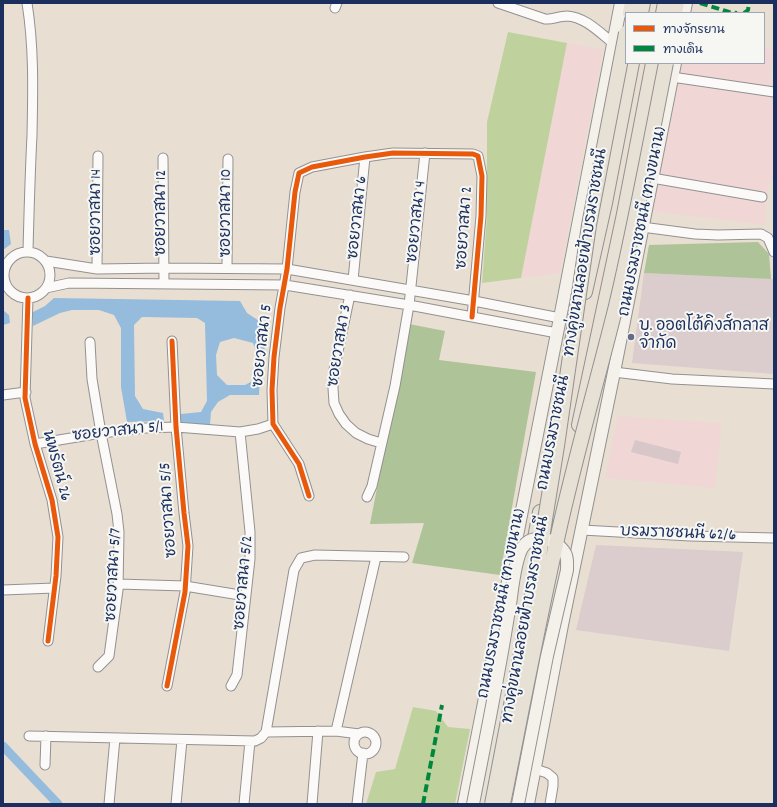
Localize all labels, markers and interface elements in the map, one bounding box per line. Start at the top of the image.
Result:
legend [625,12,765,64]
text: ทางจักรยาน [663,22,725,39]
text: ทางเดิน [663,42,703,59]
street label: ถนนบรมราชชนนี (ทางขนาน) [616,126,672,318]
street label: ทางคู่ขนานลอยฟ้าบรมราชชนนี [561,148,613,358]
street label: ซอยวาสนา 14 [88,169,108,255]
street label: ซอยวาสนา 10 [218,169,238,257]
street label: ซอยวาสนา 12 [153,170,173,256]
street label: ซอยวาสนา 6 [345,175,373,261]
street label: ซอยวาสนา 4 [404,180,432,264]
street label: ซอยวาสนา 2 [454,186,478,270]
street label: ซอยวาสนา 5 [250,303,278,389]
street label: ซอยวาสนา 3 [325,303,357,389]
place label: บ. ออตโต้คิงส์กลาส จำกัด [639,318,768,356]
marker: บ. ออตโต้คิงส์กลาส จำกัด [626,332,636,342]
street label: ถนนบรมราชชนนี [534,374,576,492]
street label: ซอยวาสนา 5/1 [71,419,165,447]
street label: นพรัตน์ 26 [36,428,74,504]
street label: ซอยวาสนา 5/5 [157,462,183,558]
street label: ถนนบรมราชชนนี (ทางขนาน) [475,508,531,700]
street label: ทางคู่ขนานลอยฟ้าบรมราชชนนี [499,515,555,725]
street label: บรมราชชนนี 62/6 [620,523,736,547]
street label: ซอยวาสนา 5/7 [103,527,127,623]
street label: ซอยวาสนา 5/2 [231,535,259,631]

